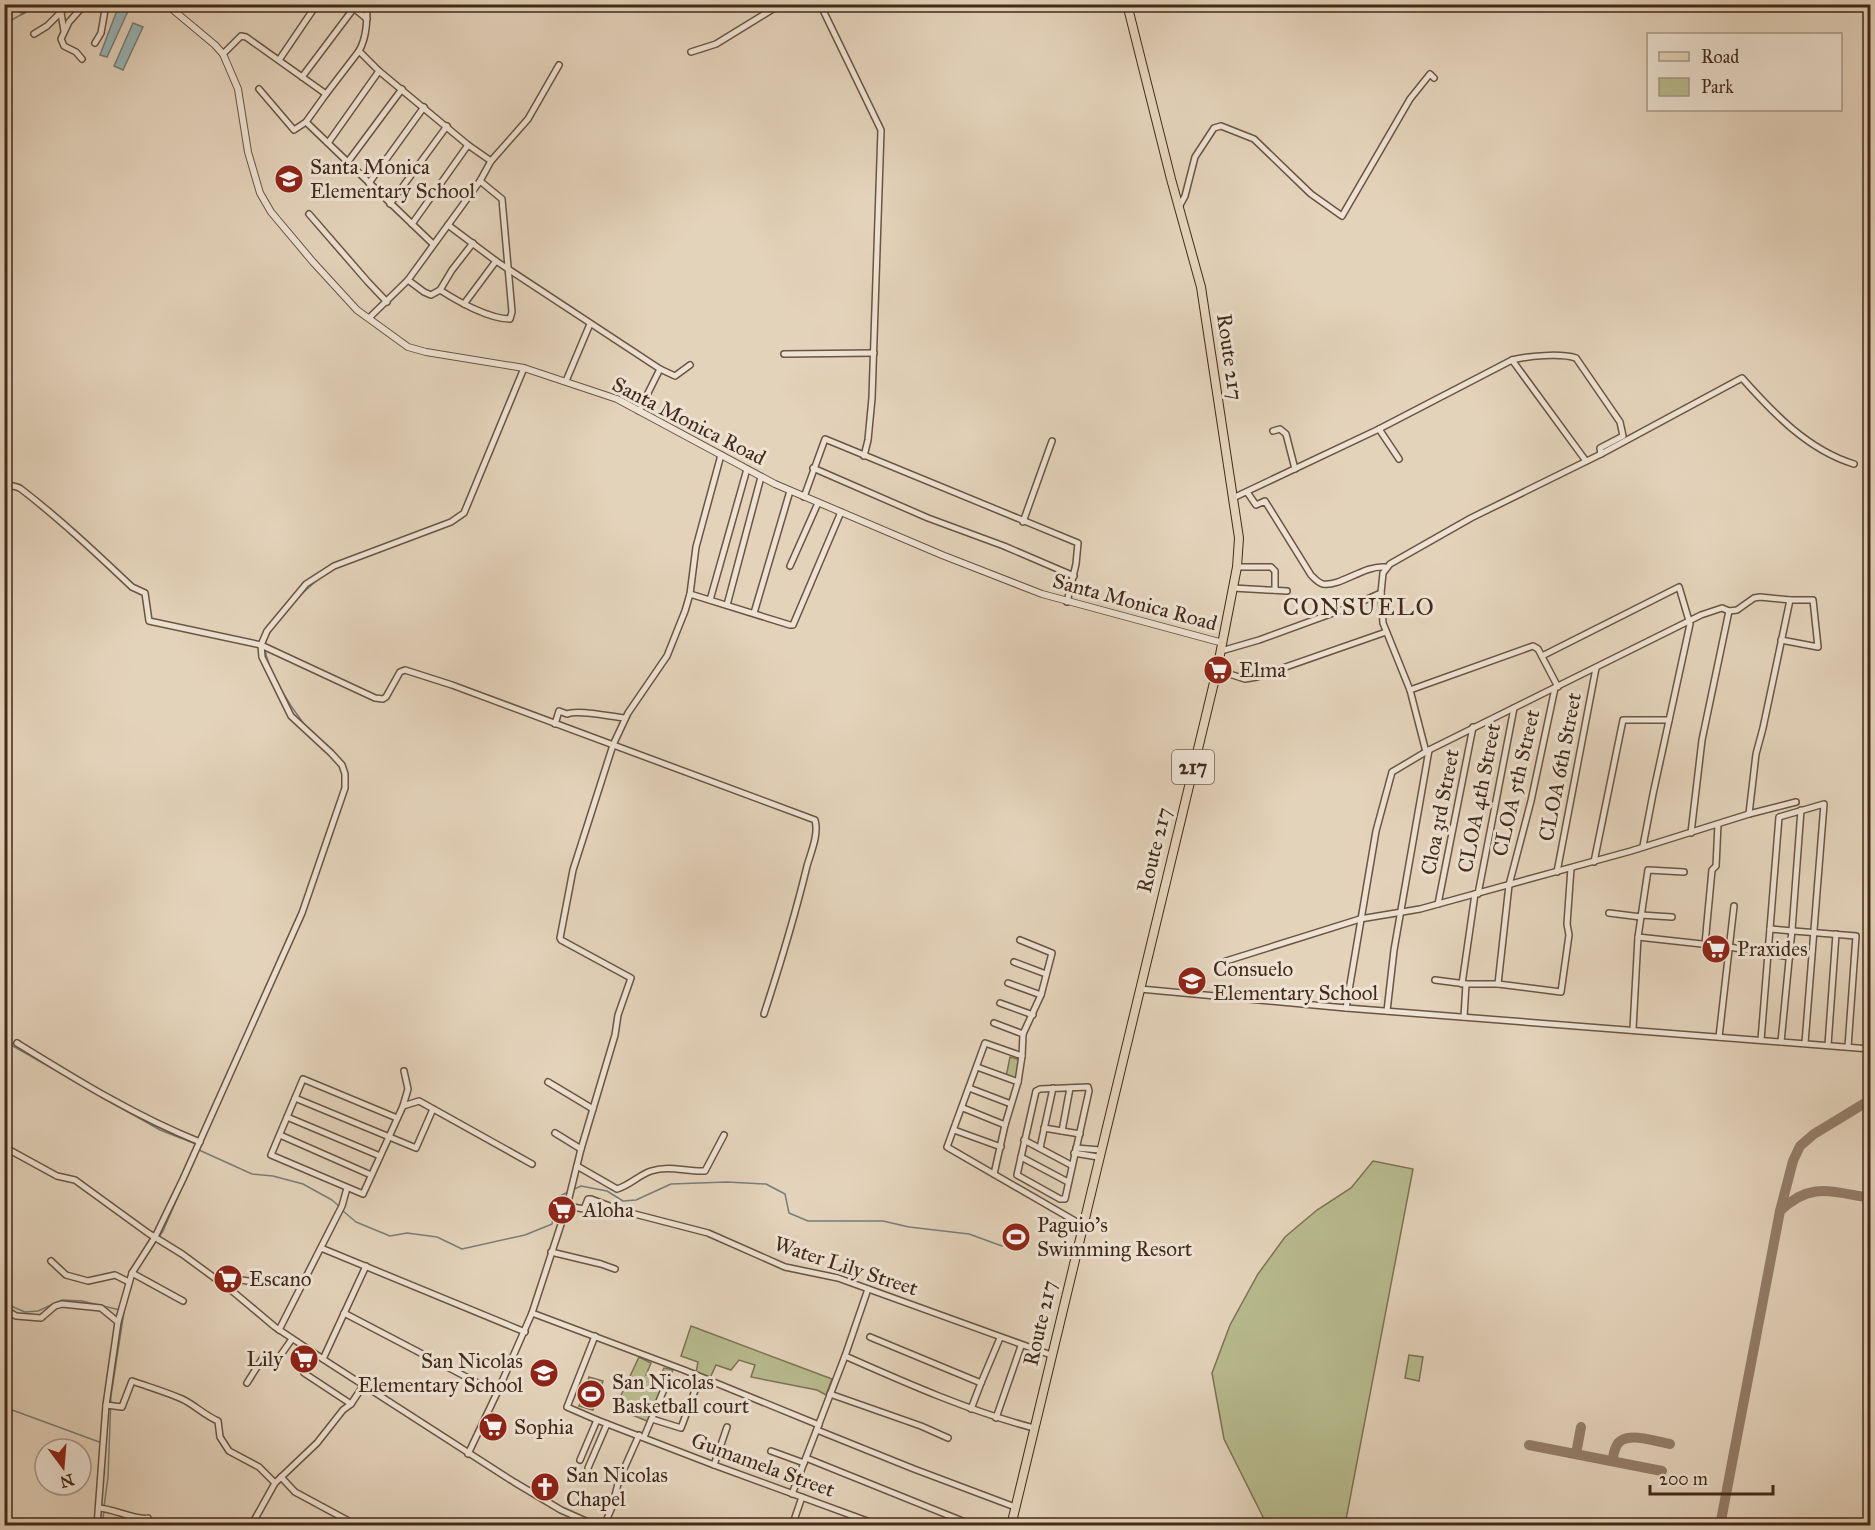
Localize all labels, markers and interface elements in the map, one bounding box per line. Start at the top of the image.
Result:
legend [1647,33,1842,111]
text: Road [1701,46,1739,68]
text: Park [1701,76,1734,98]
place label: Santa Monica Elementary School [310,154,475,204]
school or university icon: Santa Monica Elementary School [273,163,305,195]
street label: Route 217 [1211,312,1249,402]
street label: Santa Monica Road [608,371,771,471]
street label: Santa Monica Road [1050,568,1221,637]
district label: CONSUELO [1283,592,1435,622]
supermarket icon: Elma [1202,654,1234,686]
place label: Elma [1239,657,1286,683]
street label: CLOA 6th Street [1533,690,1587,844]
street label: CLOA 5th Street [1486,707,1546,859]
street label: CLOA 4th Street [1452,720,1506,875]
street label: Cloa 3rd Street [1415,746,1465,877]
road number: 217 [1172,750,1214,784]
street label: Route 217 [1131,805,1177,895]
supermarket icon: Praxides [1700,933,1732,965]
place label: Praxides [1737,936,1808,962]
place label: Consuelo Elementary School [1213,956,1378,1006]
school or university icon: Consuelo Elementary School [1176,965,1208,997]
supermarket icon: Aloha [546,1194,578,1226]
place label: Aloha [582,1197,634,1223]
place label: Paguio's Swimming Resort [1037,1212,1193,1262]
sports icon: Paguio's Swimming Resort [1000,1221,1032,1253]
street label: Water Lily Street [771,1231,922,1302]
supermarket icon: Escano [212,1263,244,1295]
place label: Escano [249,1266,312,1292]
street label: Route 217 [1018,1278,1062,1368]
supermarket icon: Lily [288,1343,320,1375]
place label: Lily [247,1346,284,1372]
place label: San Nicolas Elementary School [358,1348,523,1398]
school or university icon: San Nicolas Elementary School [528,1357,560,1389]
place label: San Nicolas Basketball court [612,1369,750,1419]
sports icon: San Nicolas Basketball court [575,1378,607,1410]
supermarket icon: Sophia [477,1411,509,1443]
place label: Sophia [514,1414,574,1440]
street label: Gumamela Street [688,1427,839,1503]
north arrow [33,1437,93,1497]
scale bar [1650,1458,1773,1496]
place label: San Nicolas Chapel [566,1462,668,1512]
text: 200 m [1659,1468,1708,1490]
text: N [57,1470,76,1492]
church icon: San Nicolas Chapel [529,1471,561,1503]

